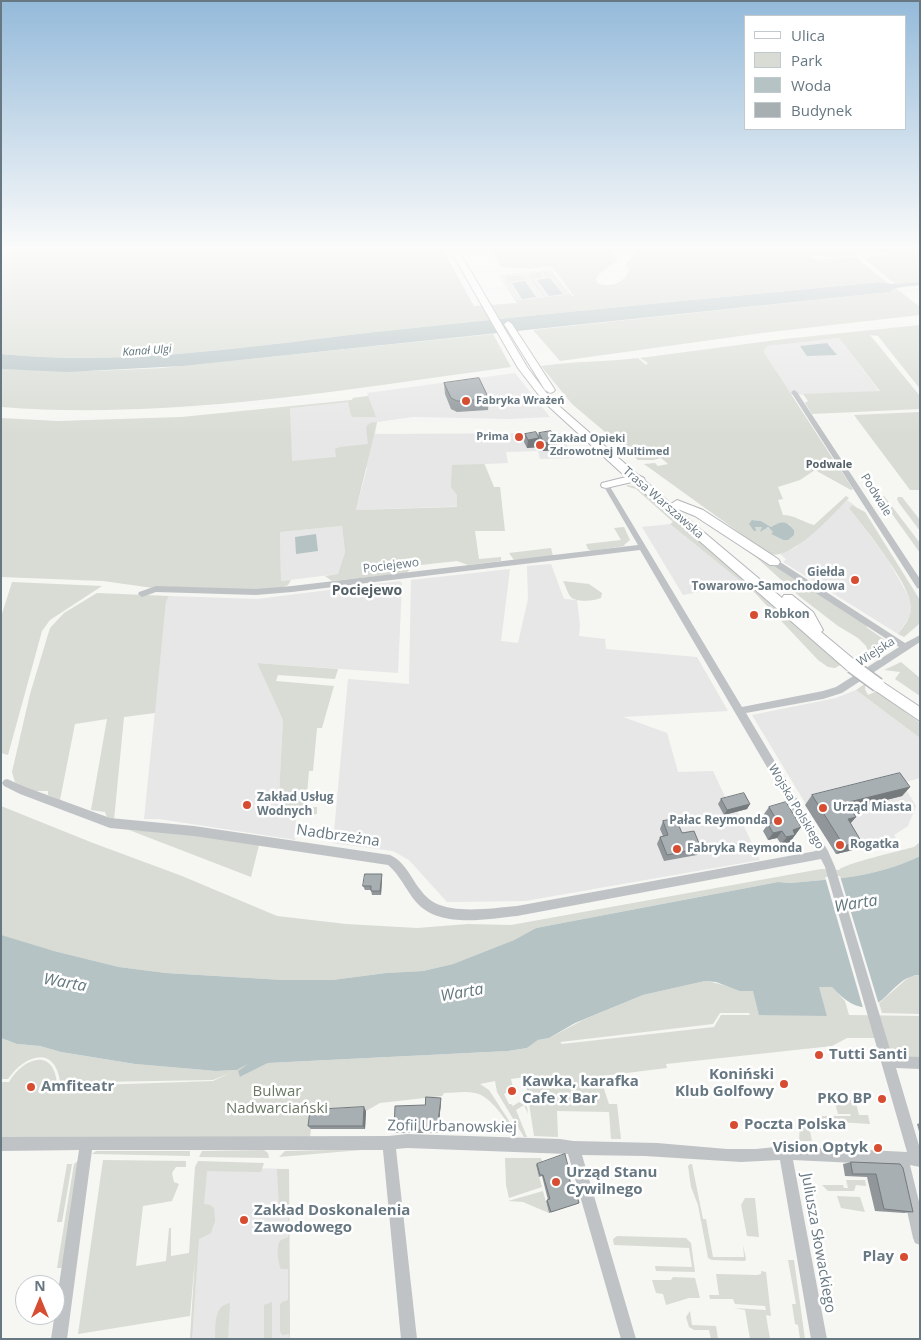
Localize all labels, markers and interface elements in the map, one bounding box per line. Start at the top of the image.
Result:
legend [744,15,906,130]
text: Ulica [791,25,825,45]
text: Park [791,50,822,70]
text: Woda [791,75,831,95]
text: Budynek [791,100,852,120]
water label: Kanał Ulgi [122,343,172,359]
place label: Fabryka Wrażeń [476,394,565,408]
marker: Fabryka Wrażeń [460,395,472,407]
place label: Prima [476,430,509,444]
marker: Prima [513,431,525,443]
place label: Zakład Opieki Zdrowotnej Multimed [550,432,669,458]
marker: Zakład Opieki Zdrowotnej Multimed [534,439,546,451]
district label: Podwale [806,458,852,472]
street label: Trasa Warszawska [620,464,706,542]
street label: Podwale [857,471,895,519]
street label: Pociejewo [362,555,420,577]
place label: Giełda Towarowo-Samochodowa [692,566,845,594]
marker: Giełda Towarowo-Samochodowa [849,574,861,586]
district label: Pociejewo [332,583,402,599]
place label: Robkon [764,608,810,622]
marker: Robkon [748,609,760,621]
street label: Wiejska [854,634,898,670]
street label: Wojska Polskiego [765,762,827,852]
place label: Zakład Usług Wodnych [257,791,334,819]
marker: Zakład Usług Wodnych [241,799,253,811]
place label: Urząd Miasta [833,801,912,815]
marker: Urząd Miasta [817,802,829,814]
place label: Pałac Reymonda [669,814,768,828]
marker: Pałac Reymonda [772,815,784,827]
street label: Nadbrzeżna [295,821,381,851]
place label: Rogatka [850,838,899,852]
marker: Rogatka [834,839,846,851]
place label: Fabryka Reymonda [687,842,802,856]
marker: Fabryka Reymonda [671,843,683,855]
water label: Warta [833,891,879,917]
water label: Warta [42,970,88,996]
water label: Warta [439,980,485,1006]
place label: Tutti Santi [829,1046,907,1064]
marker: Tutti Santi [813,1049,825,1061]
place label: Koniński Klub Golfowy [675,1066,774,1101]
place label: Kawka, karafka Cafe x Bar [522,1073,639,1108]
place label: Amfiteatr [41,1078,114,1096]
marker: Koniński Klub Golfowy [778,1078,790,1090]
marker: Amfiteatr [25,1081,37,1093]
park label: Bulwar Nadwarciański [226,1083,328,1118]
marker: Kawka, karafka Cafe x Bar [506,1085,518,1097]
place label: PKO BP [817,1090,872,1108]
marker: PKO BP [876,1093,888,1105]
place label: Poczta Polska [744,1116,846,1134]
street label: Zofii Urbanowskiej [387,1117,517,1137]
marker: Poczta Polska [728,1119,740,1131]
place label: Vision Optyk [773,1139,868,1157]
marker: Vision Optyk [872,1142,884,1154]
place label: Urząd Stanu Cywilnego [566,1164,657,1199]
street label: Juliusza Słowackiego [797,1172,839,1314]
marker: Urząd Stanu Cywilnego [550,1176,562,1188]
place label: Zakład Doskonalenia Zawodowego [254,1202,410,1237]
marker: Zakład Doskonalenia Zawodowego [238,1214,250,1226]
place label: Play [862,1248,894,1266]
marker: Play [898,1251,910,1263]
north arrow [15,1275,65,1325]
text: N [34,1276,46,1295]

